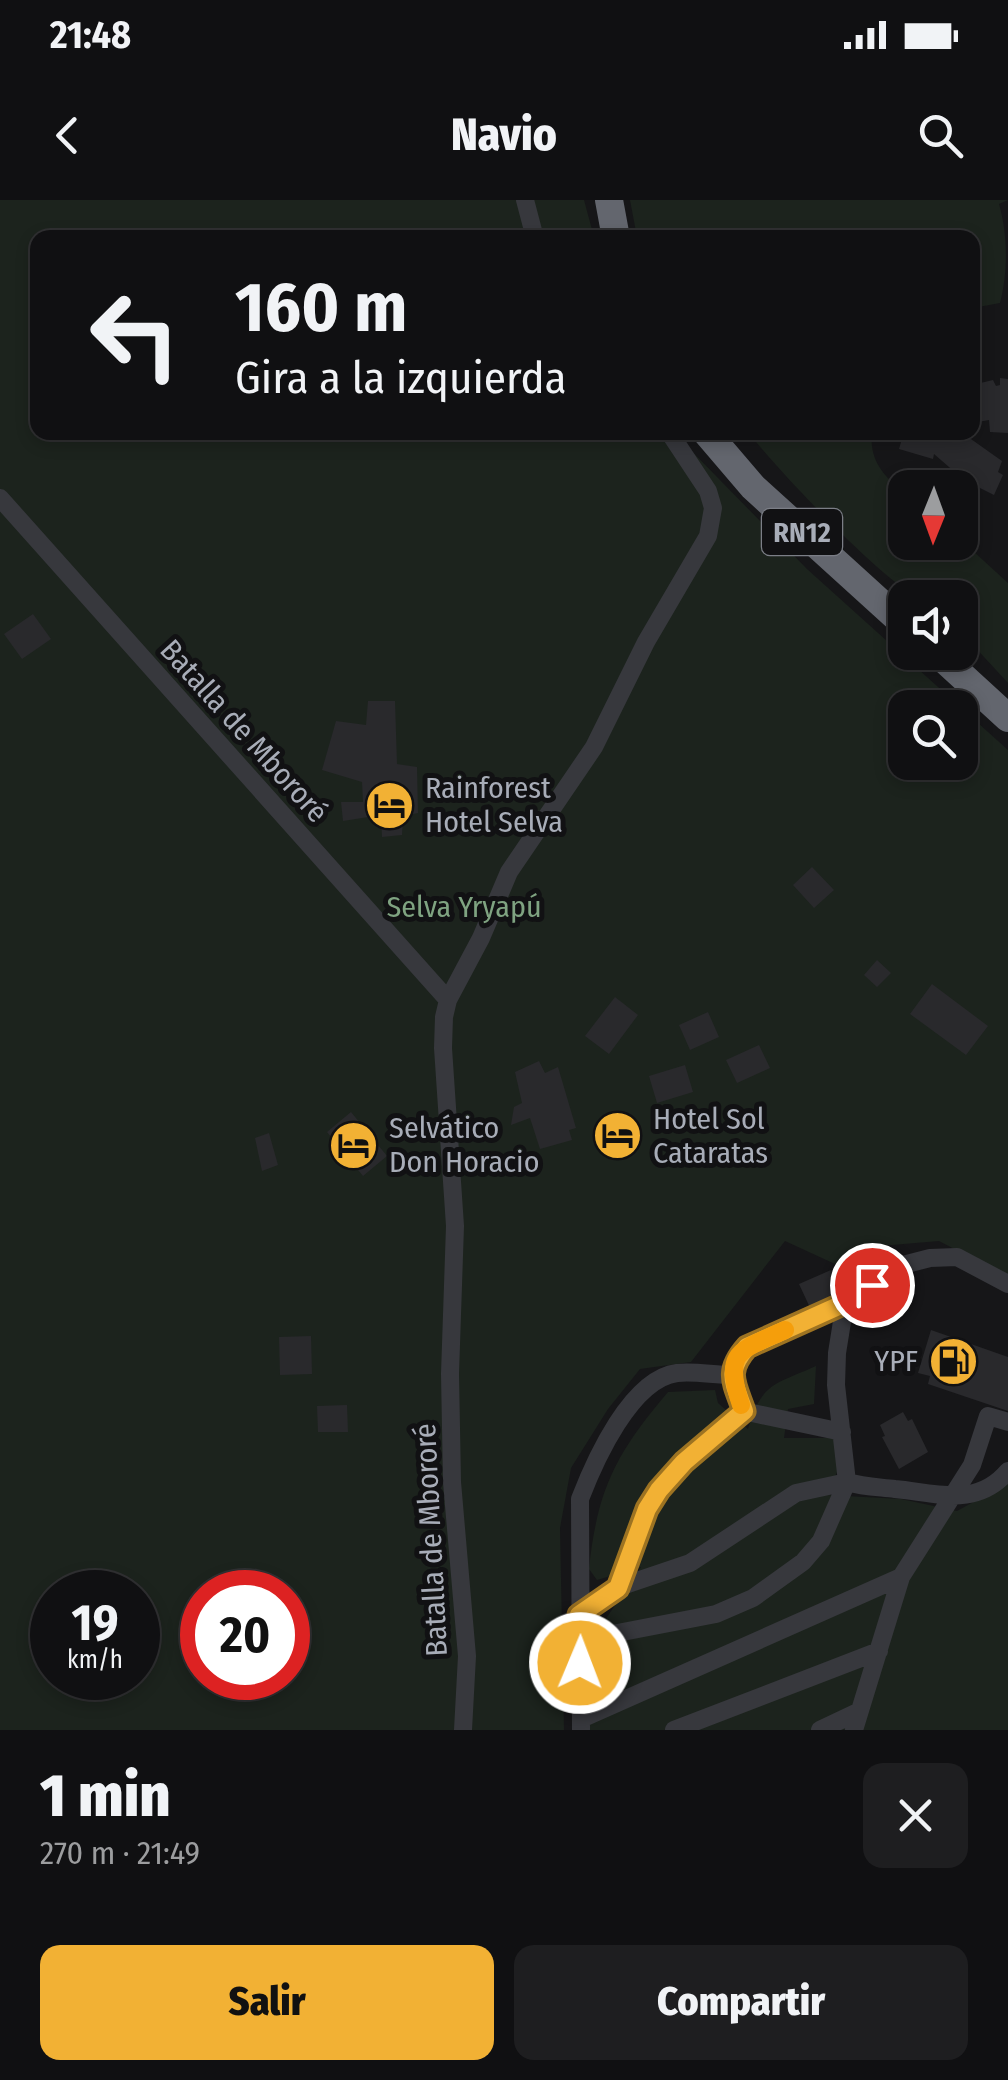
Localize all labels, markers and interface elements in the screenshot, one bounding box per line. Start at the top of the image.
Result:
text: 21:48 [50,12,131,58]
icon: back [40,108,95,163]
text: Navio [451,108,557,162]
icon: search [913,108,968,163]
text: 160 m [235,266,407,350]
icon: left [70,270,200,400]
text: Gira a la izquierda [235,351,567,405]
north arrow [888,470,978,560]
map controls [888,470,978,780]
road number: RN12 [762,509,842,555]
button: sound [888,580,978,670]
street label: Batalla de Mbororé [153,632,335,830]
button: search [888,690,978,780]
place label: Rainforest Hotel Selva [425,770,563,840]
hotel icon: Rainforest Hotel Selva [364,779,416,831]
park label: Selva Yryapú [386,889,542,925]
place label: Hotel Sol Cataratas [653,1101,768,1171]
place label: Selvático Don Horacio [389,1110,539,1180]
hotel icon: Hotel Sol Cataratas [592,1110,644,1162]
hotel icon: Selvático Don Horacio [328,1119,380,1171]
pin [830,1243,915,1328]
icon: arrive [845,1258,900,1313]
fuel station icon: YPF [927,1335,979,1387]
place label: YPF [874,1343,918,1379]
street label: Batalla de Mbororé [407,1422,455,1658]
speed limit sign: 20 [180,1570,310,1700]
text: 19 [71,1593,118,1653]
position arrow [528,1611,632,1715]
text: km/h [67,1645,123,1675]
text: 1 min [40,1760,171,1832]
button: close [863,1763,968,1868]
text: 270 m · 21:49 [40,1834,200,1872]
button: Salir [40,1945,494,2060]
button: Compartir [514,1945,968,2060]

